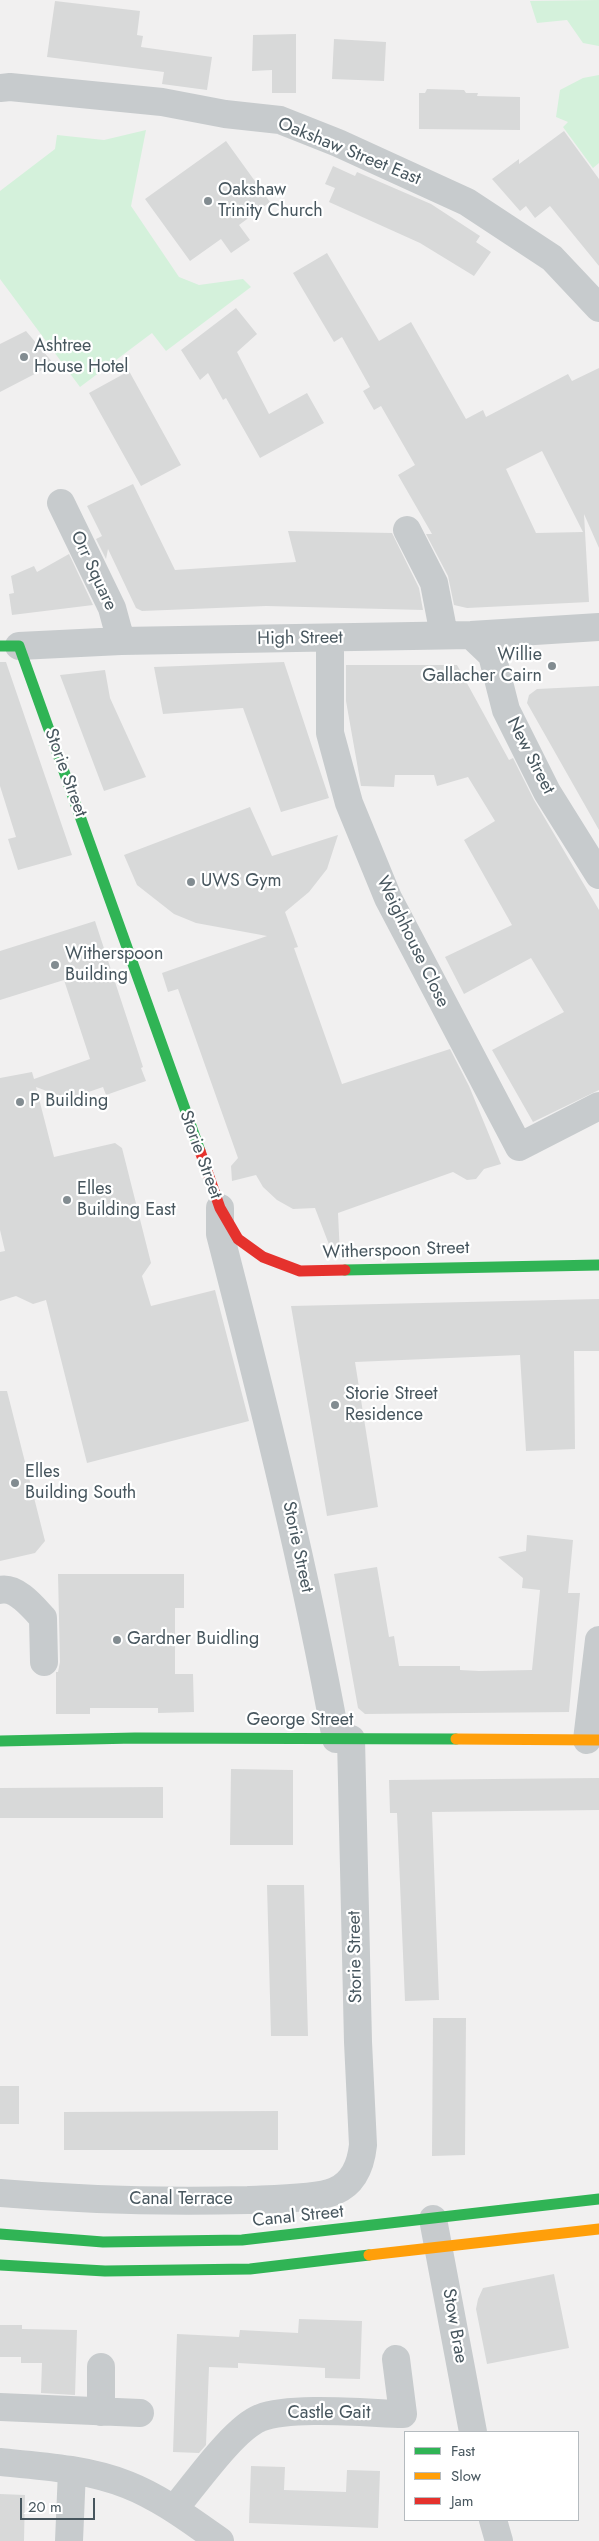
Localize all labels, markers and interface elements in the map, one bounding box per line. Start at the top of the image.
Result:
street label: Oakshaw Street East [274,113,424,191]
place label: Oakshaw Trinity Church [218,180,323,222]
marker: Oakshaw Trinity Church [202,195,214,207]
place label: Ashtree House Hotel [34,336,128,378]
marker: Ashtree House Hotel [18,351,30,363]
street label: Orr Square [65,528,121,614]
street label: High Street [257,627,343,651]
place label: Willie Gallacher Cairn [422,645,542,688]
marker: Willie Gallacher Cairn [546,660,558,672]
street label: New Street [501,714,559,798]
street label: Storie Street [39,726,91,820]
place label: UWS Gym [201,871,282,893]
street label: Weighhouse Close [371,873,453,1011]
marker: UWS Gym [185,876,197,888]
place label: Witherspoon Building [65,944,163,986]
marker: Witherspoon Building [49,959,61,971]
place label: P Building [30,1091,108,1113]
marker: P Building [14,1096,26,1108]
street label: Storie Street [174,1108,226,1202]
place label: Elles Building East [77,1179,175,1222]
marker: Elles Building East [61,1194,73,1206]
street label: Witherspoon Street [322,1238,470,1264]
place label: Storie Street Residence [345,1384,437,1426]
marker: Storie Street Residence [329,1399,341,1411]
place label: Elles Building South [25,1462,136,1505]
marker: Elles Building South [9,1477,21,1489]
street label: Storie Street [277,1500,317,1594]
place label: Gardner Buidling [127,1629,259,1651]
marker: Gardner Buidling [111,1634,123,1646]
street label: George Street [247,1710,353,1732]
street label: Storie Street [344,1911,368,2003]
street label: Canal Terrace [129,2189,233,2211]
street label: Canal Street [251,2201,345,2233]
street label: Stow Brae [437,2287,471,2365]
street label: Castle Gait [288,2403,370,2425]
legend [404,2431,579,2521]
text: Fast [451,2440,475,2462]
text: Slow [451,2465,481,2487]
scale bar [22,2488,98,2520]
text: Jam [451,2490,474,2512]
text: 20 m [28,2496,62,2518]

